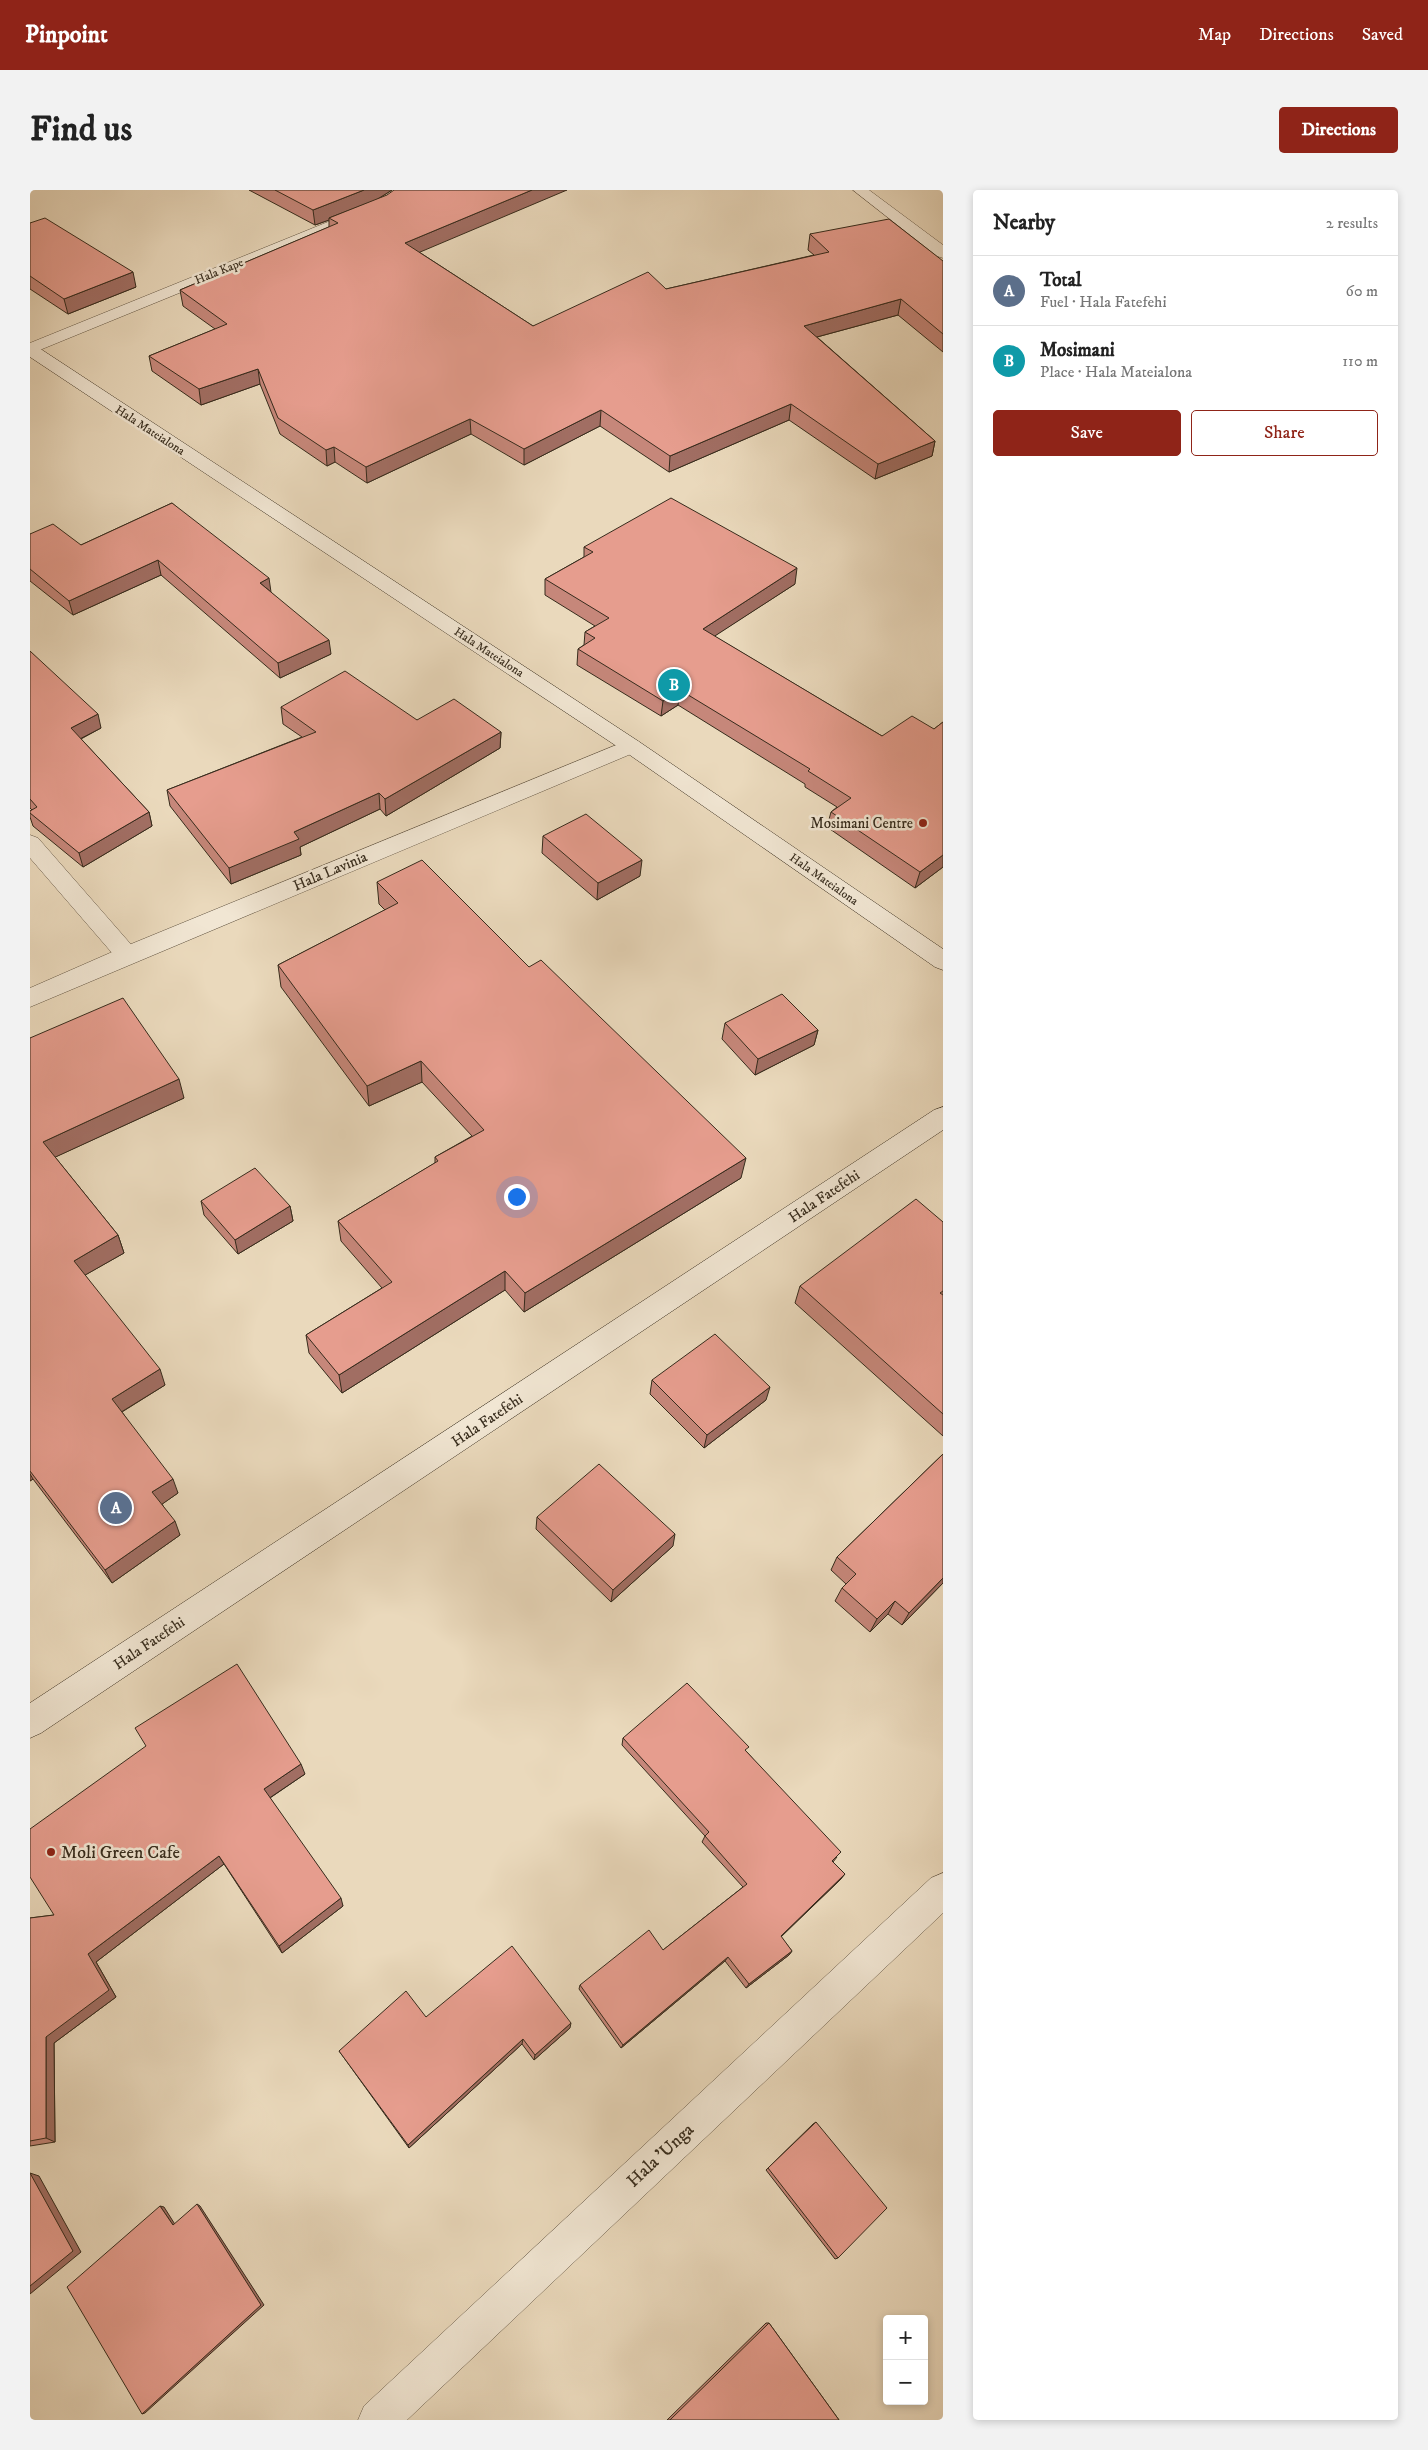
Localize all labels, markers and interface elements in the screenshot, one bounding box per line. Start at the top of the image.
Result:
text: Pinpoint [25,20,108,50]
text: Map [1198,24,1231,46]
text: Directions [1259,24,1334,46]
text: Saved [1362,24,1403,46]
button: Directions [1279,107,1398,153]
text: Find us [30,108,132,152]
text: Nearby [993,210,1055,236]
text: 2 results [1326,213,1378,233]
street label: Hala Kape [193,255,246,288]
text: Total [1040,269,1081,292]
text: A [1004,281,1014,301]
text: 60 m [1346,281,1378,301]
text: Fuel · Hala Fatefehi [1040,292,1167,312]
text: Mosimani [1040,339,1115,362]
text: B [1004,351,1014,371]
text: 110 m [1342,351,1378,371]
text: Place · Hala Mateialona [1040,362,1192,382]
street label: Hala Mateialona [112,402,188,459]
button: Save [993,410,1181,456]
button: Share [1191,410,1378,456]
street label: Hala Mateialona [451,624,527,681]
pin: B [658,666,690,704]
place label: Mosimani Centre [810,814,913,833]
marker: Mosimani Centre [917,817,929,829]
street label: Hala Lavinia [290,847,371,896]
street label: Hala Mateialona [787,850,862,909]
street label: Hala Fatefehi [785,1166,864,1227]
your location [504,1184,530,1210]
street label: Hala Fatefehi [448,1390,527,1451]
pin: A [100,1489,132,1527]
street label: Hala Fatefehi [110,1613,189,1674]
place label: Moli Green Cafe [61,1842,180,1864]
marker: Moli Green Cafe [45,1846,57,1858]
street label: Hala 'Unga [623,2119,699,2192]
map controls [883,2315,928,2405]
button: + [883,2315,928,2360]
button: − [883,2360,928,2405]

